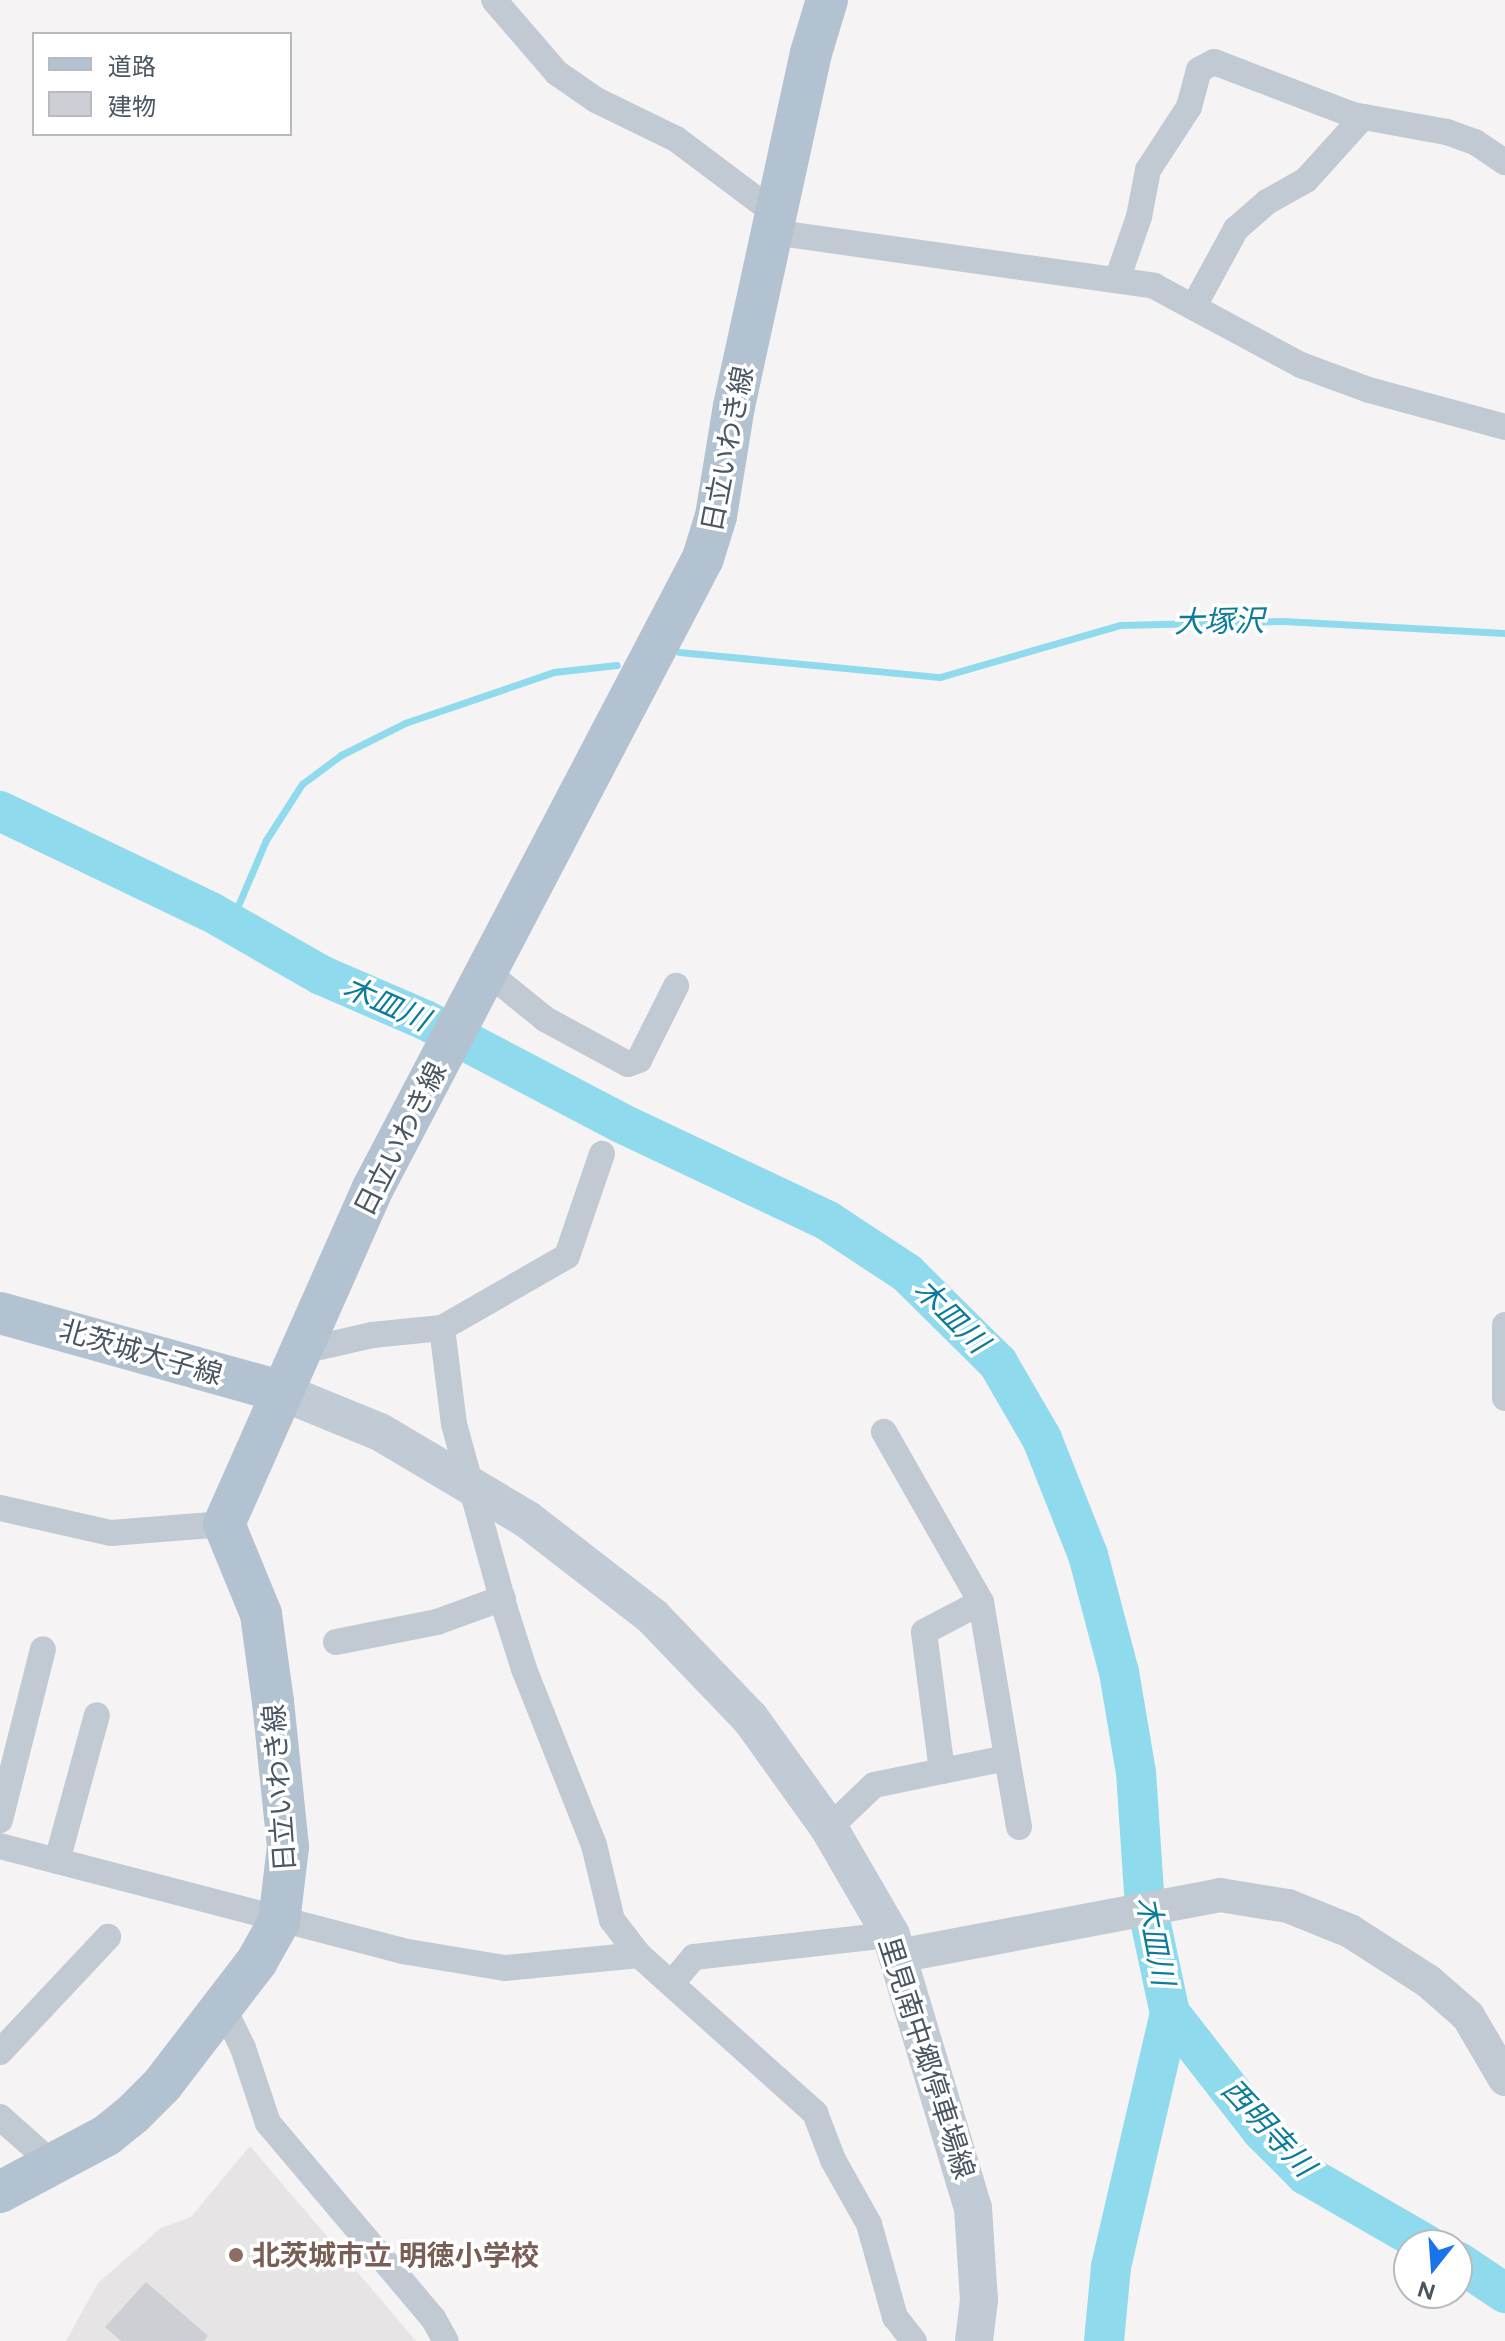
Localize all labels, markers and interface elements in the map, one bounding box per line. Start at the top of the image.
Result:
legend [32,32,292,136]
text: 道路 [108,52,156,81]
text: 建物 [108,92,156,121]
street label: 日立いわき線 [694,363,760,535]
water label: 大塚沢 [1174,603,1264,641]
water label: 木皿川 [338,969,434,1039]
street label: 日立いわき線 [347,1057,453,1221]
water label: 木皿川 [906,1271,996,1361]
street label: 北茨城大子線 [56,1313,226,1391]
street label: 日立いわき線 [256,1703,302,1873]
water label: 木皿川 [1129,1893,1181,1989]
street label: 里見南中郷停車場線 [872,1933,982,2183]
water label: 西明寺川 [1214,2072,1322,2184]
north arrow [1393,2229,1473,2309]
place label: 北茨城市立 明徳小学校 [252,2238,539,2272]
marker: 北茨城市立 明徳小学校 [227,2246,245,2264]
text: N [1414,2275,1439,2306]

